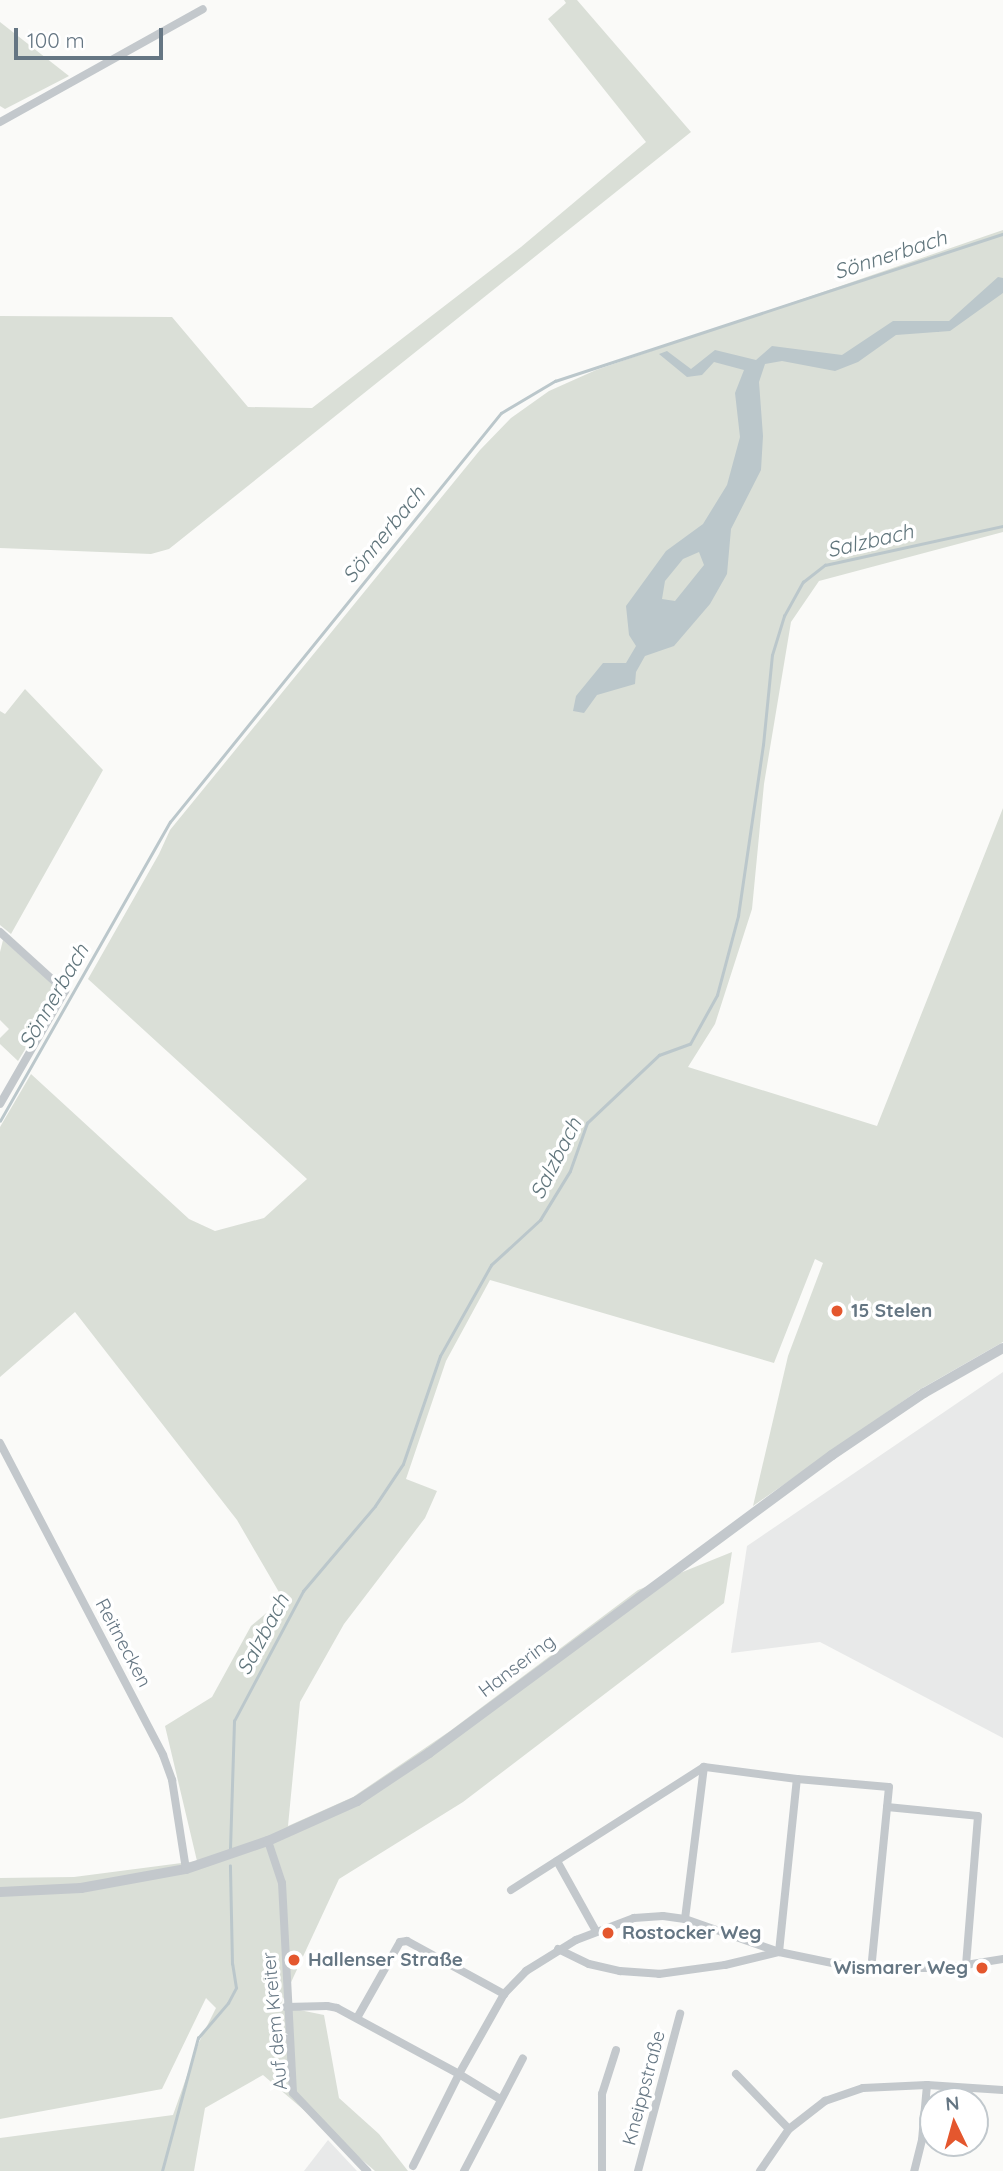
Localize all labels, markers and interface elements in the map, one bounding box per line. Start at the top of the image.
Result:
scale bar [18,14,166,58]
text: 100 m [27,27,85,53]
water label: Sönnerbach [830,224,950,284]
water label: Sönnerbach [336,481,430,587]
water label: Salzbach [824,518,916,562]
water label: Sönnerbach [13,939,93,1053]
water label: Salzbach [524,1113,586,1203]
place label: 15 Stelen [851,1300,932,1322]
marker: 15 Stelen [829,1303,845,1319]
water label: Salzbach [230,1589,294,1679]
street label: Reitnecken [90,1595,156,1691]
street label: Hansering [474,1630,560,1702]
place label: Rostocker Weg [622,1922,761,1944]
marker: Rostocker Weg [600,1925,616,1941]
place label: Hallenser Straße [308,1949,463,1971]
street label: Auf dem Kreiter [258,1951,292,2091]
marker: Hallenser Straße [286,1952,302,1968]
place label: Wismarer Weg [834,1957,968,1979]
marker: Wismarer Weg [974,1960,990,1976]
street label: Kneippstraße [618,2028,670,2148]
north arrow [919,2087,989,2157]
text: N [944,2091,960,2116]

